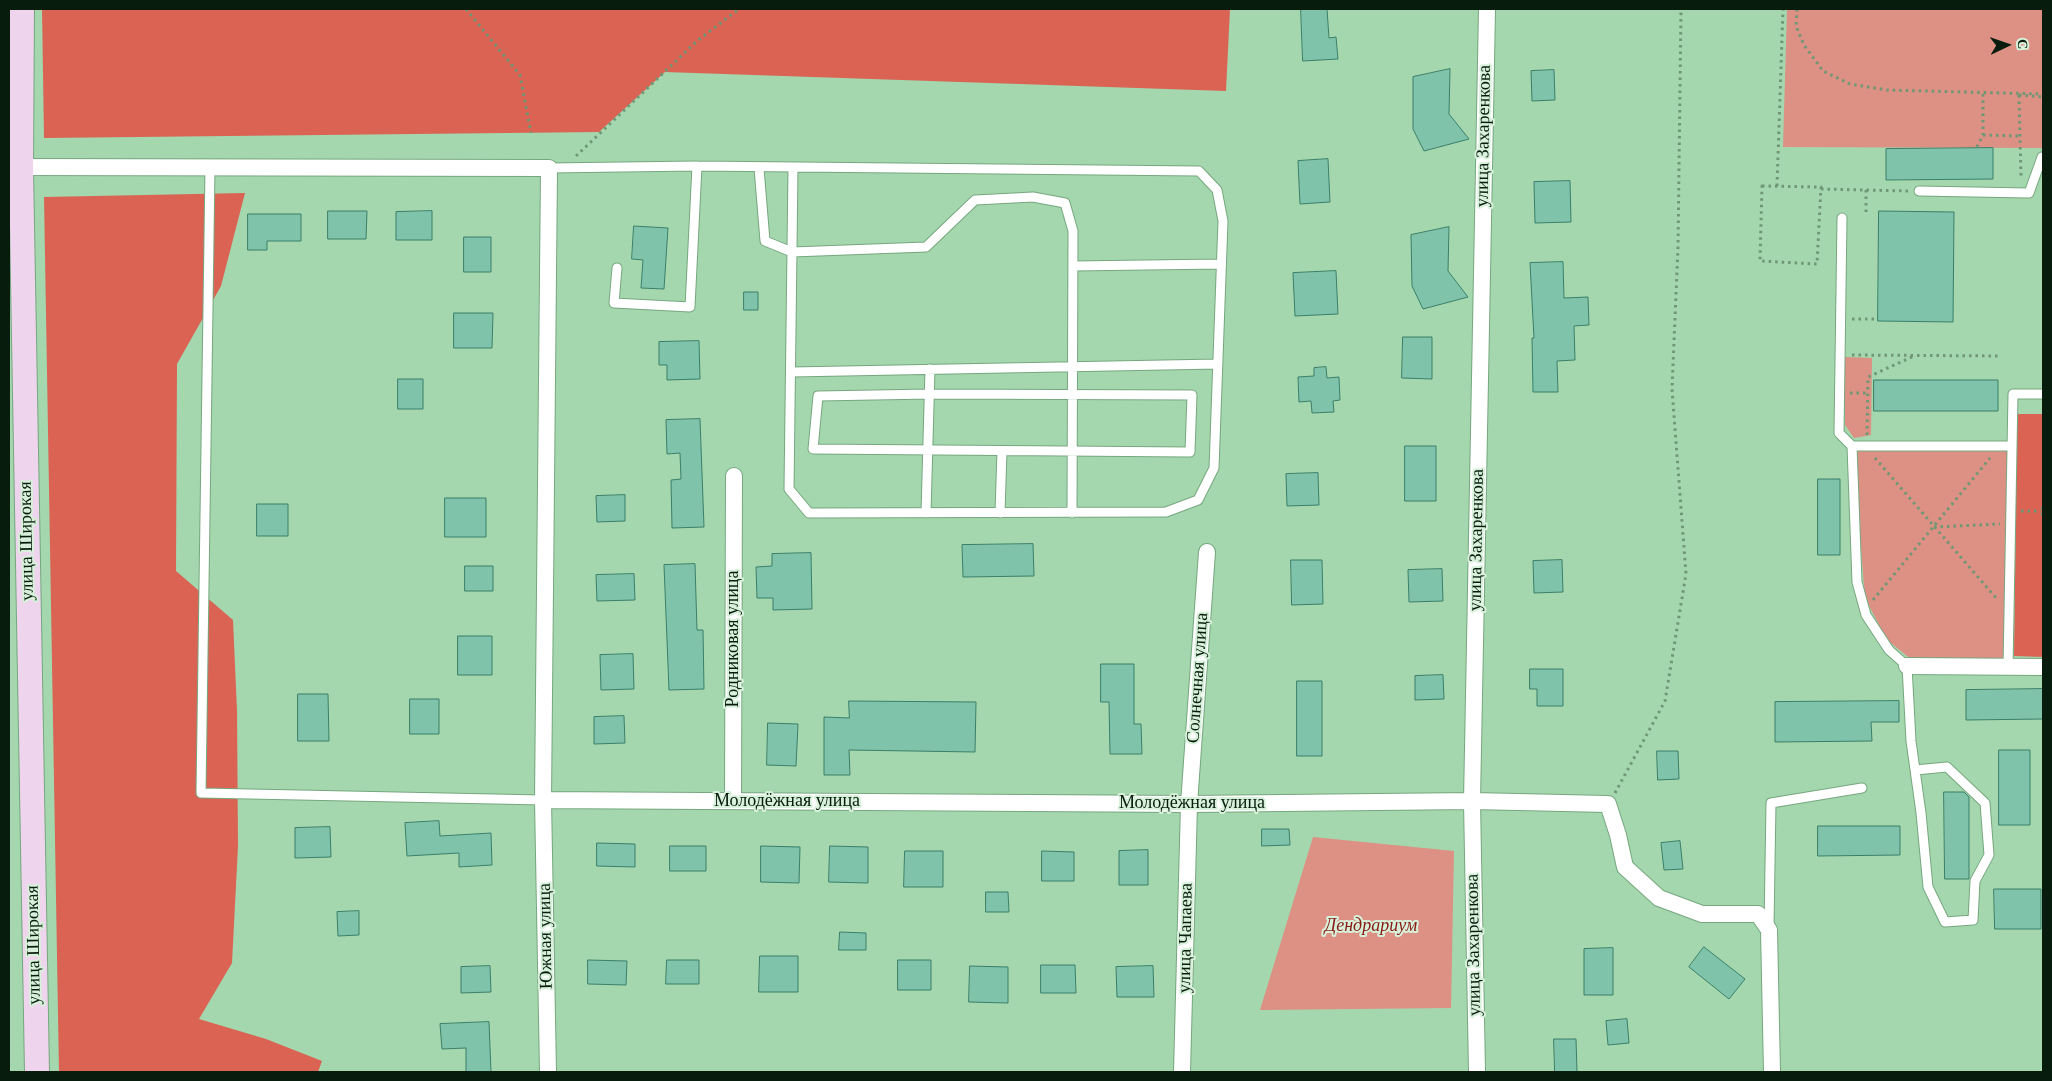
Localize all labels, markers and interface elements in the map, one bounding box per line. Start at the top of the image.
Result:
north arrow [1982,20,2032,70]
text: С [2015,39,2030,50]
street label: улица Захаренкова [1472,65,1496,207]
street label: улица Захаренкова [1465,469,1489,611]
street label: улица Широкая [15,481,39,601]
street label: Родниковая улица [722,571,744,707]
street label: Солнечная улица [1183,612,1213,744]
street label: Молодёжная улица [714,790,860,812]
street label: Молодёжная улица [1119,792,1265,814]
street label: улица Захаренкова [1462,874,1486,1016]
street label: Южная улица [534,883,558,989]
street label: улица Чапаева [1174,883,1198,993]
street label: улица Широкая [22,885,46,1005]
park label: Дендрариум [1325,915,1417,937]

